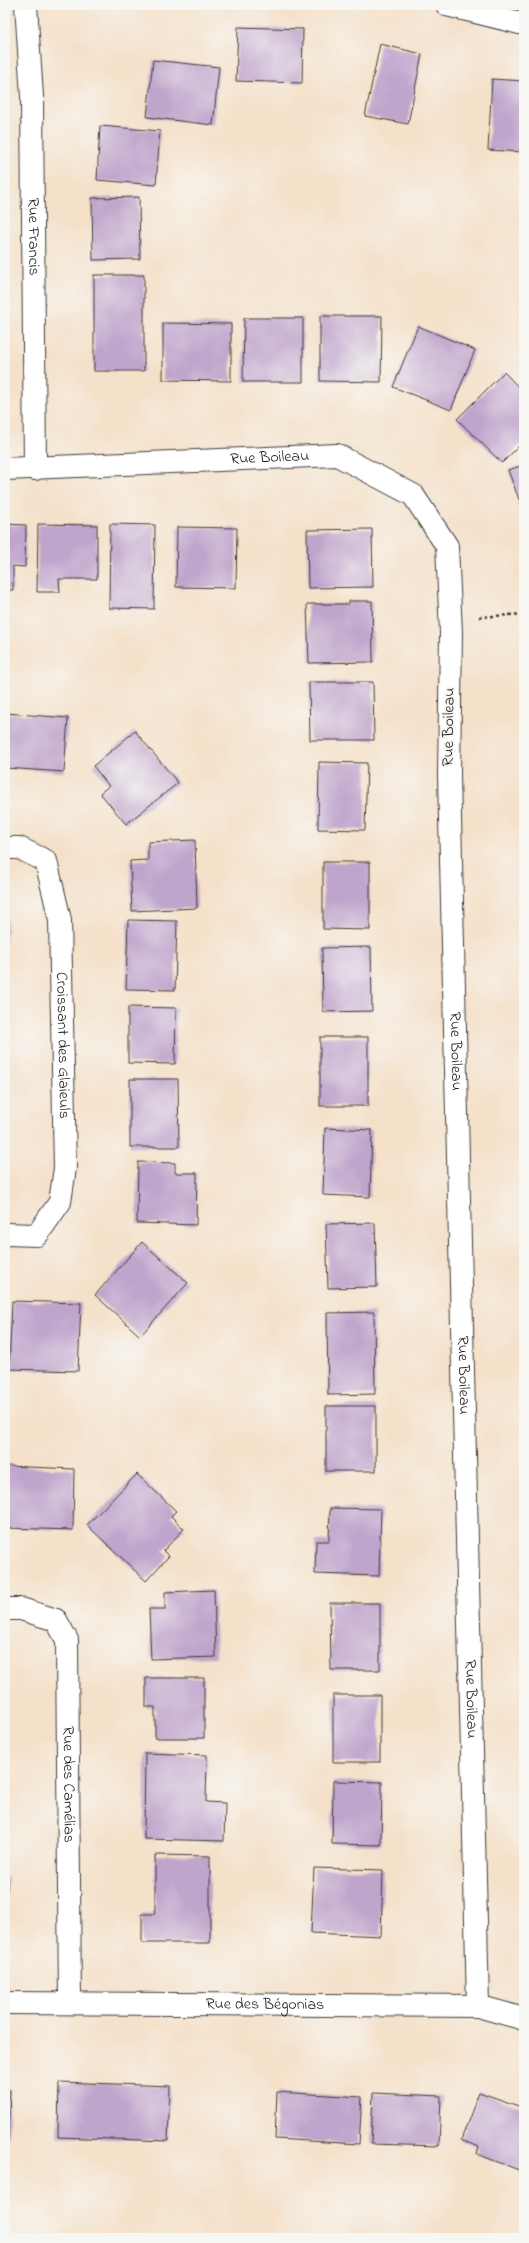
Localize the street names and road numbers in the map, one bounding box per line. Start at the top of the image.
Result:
street label: Rue Francis [21,198,45,276]
street label: Rue Boileau [230,444,310,471]
street label: Rue Boileau [436,687,462,767]
street label: Croissant des Glaieuls [49,972,76,1119]
street label: Rue Boileau [443,1012,468,1091]
street label: Rue Boileau [450,1336,476,1415]
street label: Rue Boileau [458,1660,484,1739]
street label: Rue des Camélias [56,1726,81,1843]
street label: Rue des Bégonias [206,1992,324,2017]

